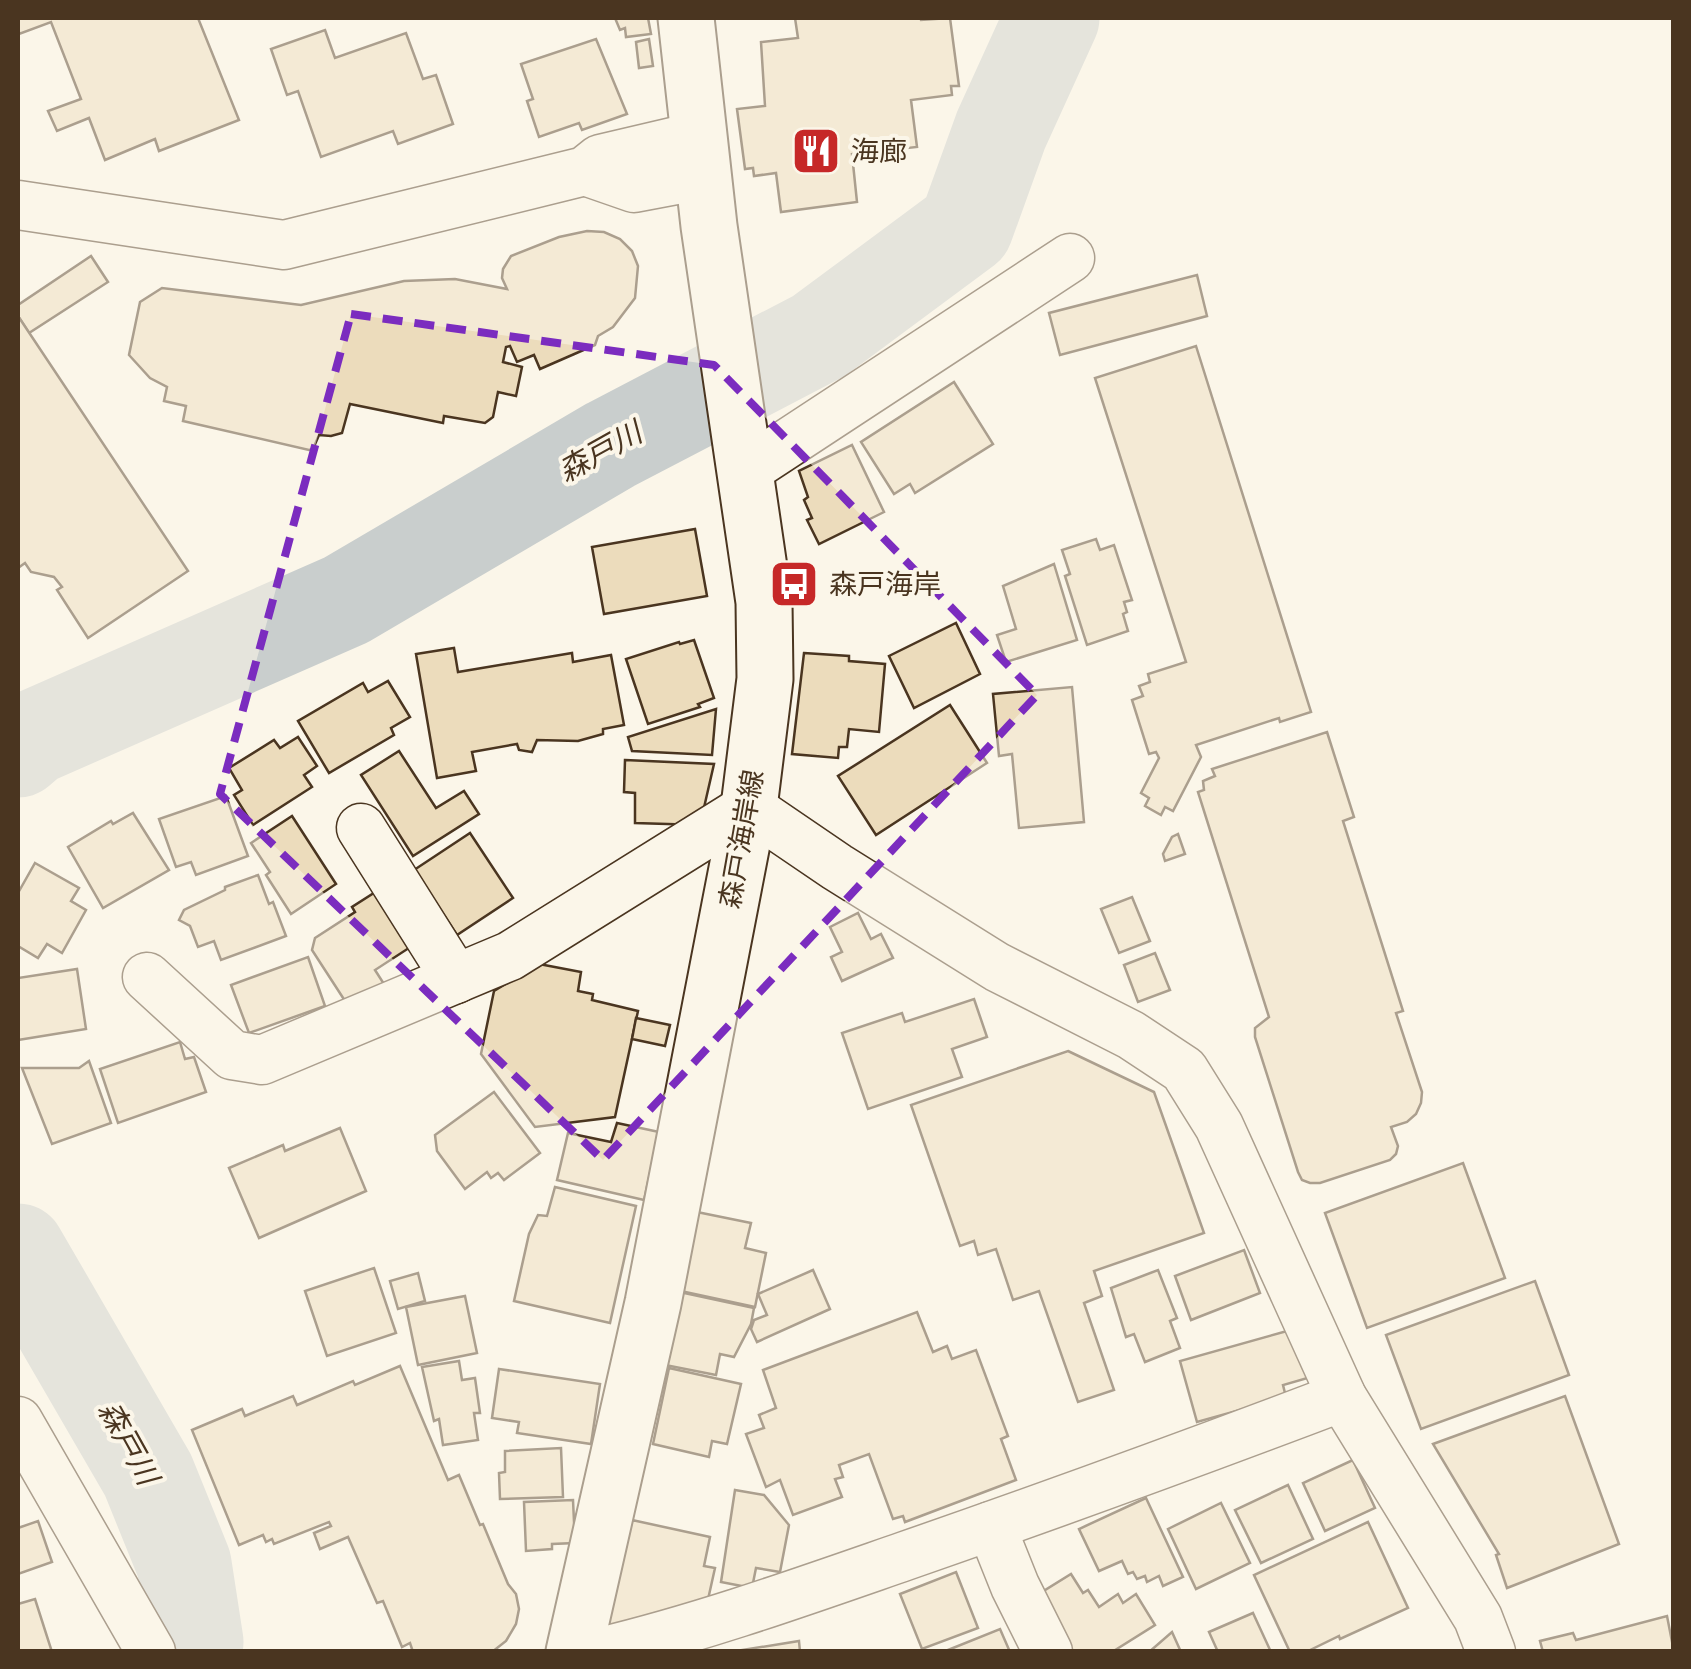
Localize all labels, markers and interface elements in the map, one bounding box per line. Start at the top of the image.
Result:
restaurant icon: 海廊 [790,125,842,177]
place label: 海廊 [851,128,907,170]
water label: 森戸川 [549,407,651,490]
bus stop icon: 森戸海岸 [768,558,820,610]
place label: 森戸海岸 [829,561,941,603]
street label: 森戸海岸線 [706,766,772,911]
water label: 森戸川 [90,1392,173,1494]

